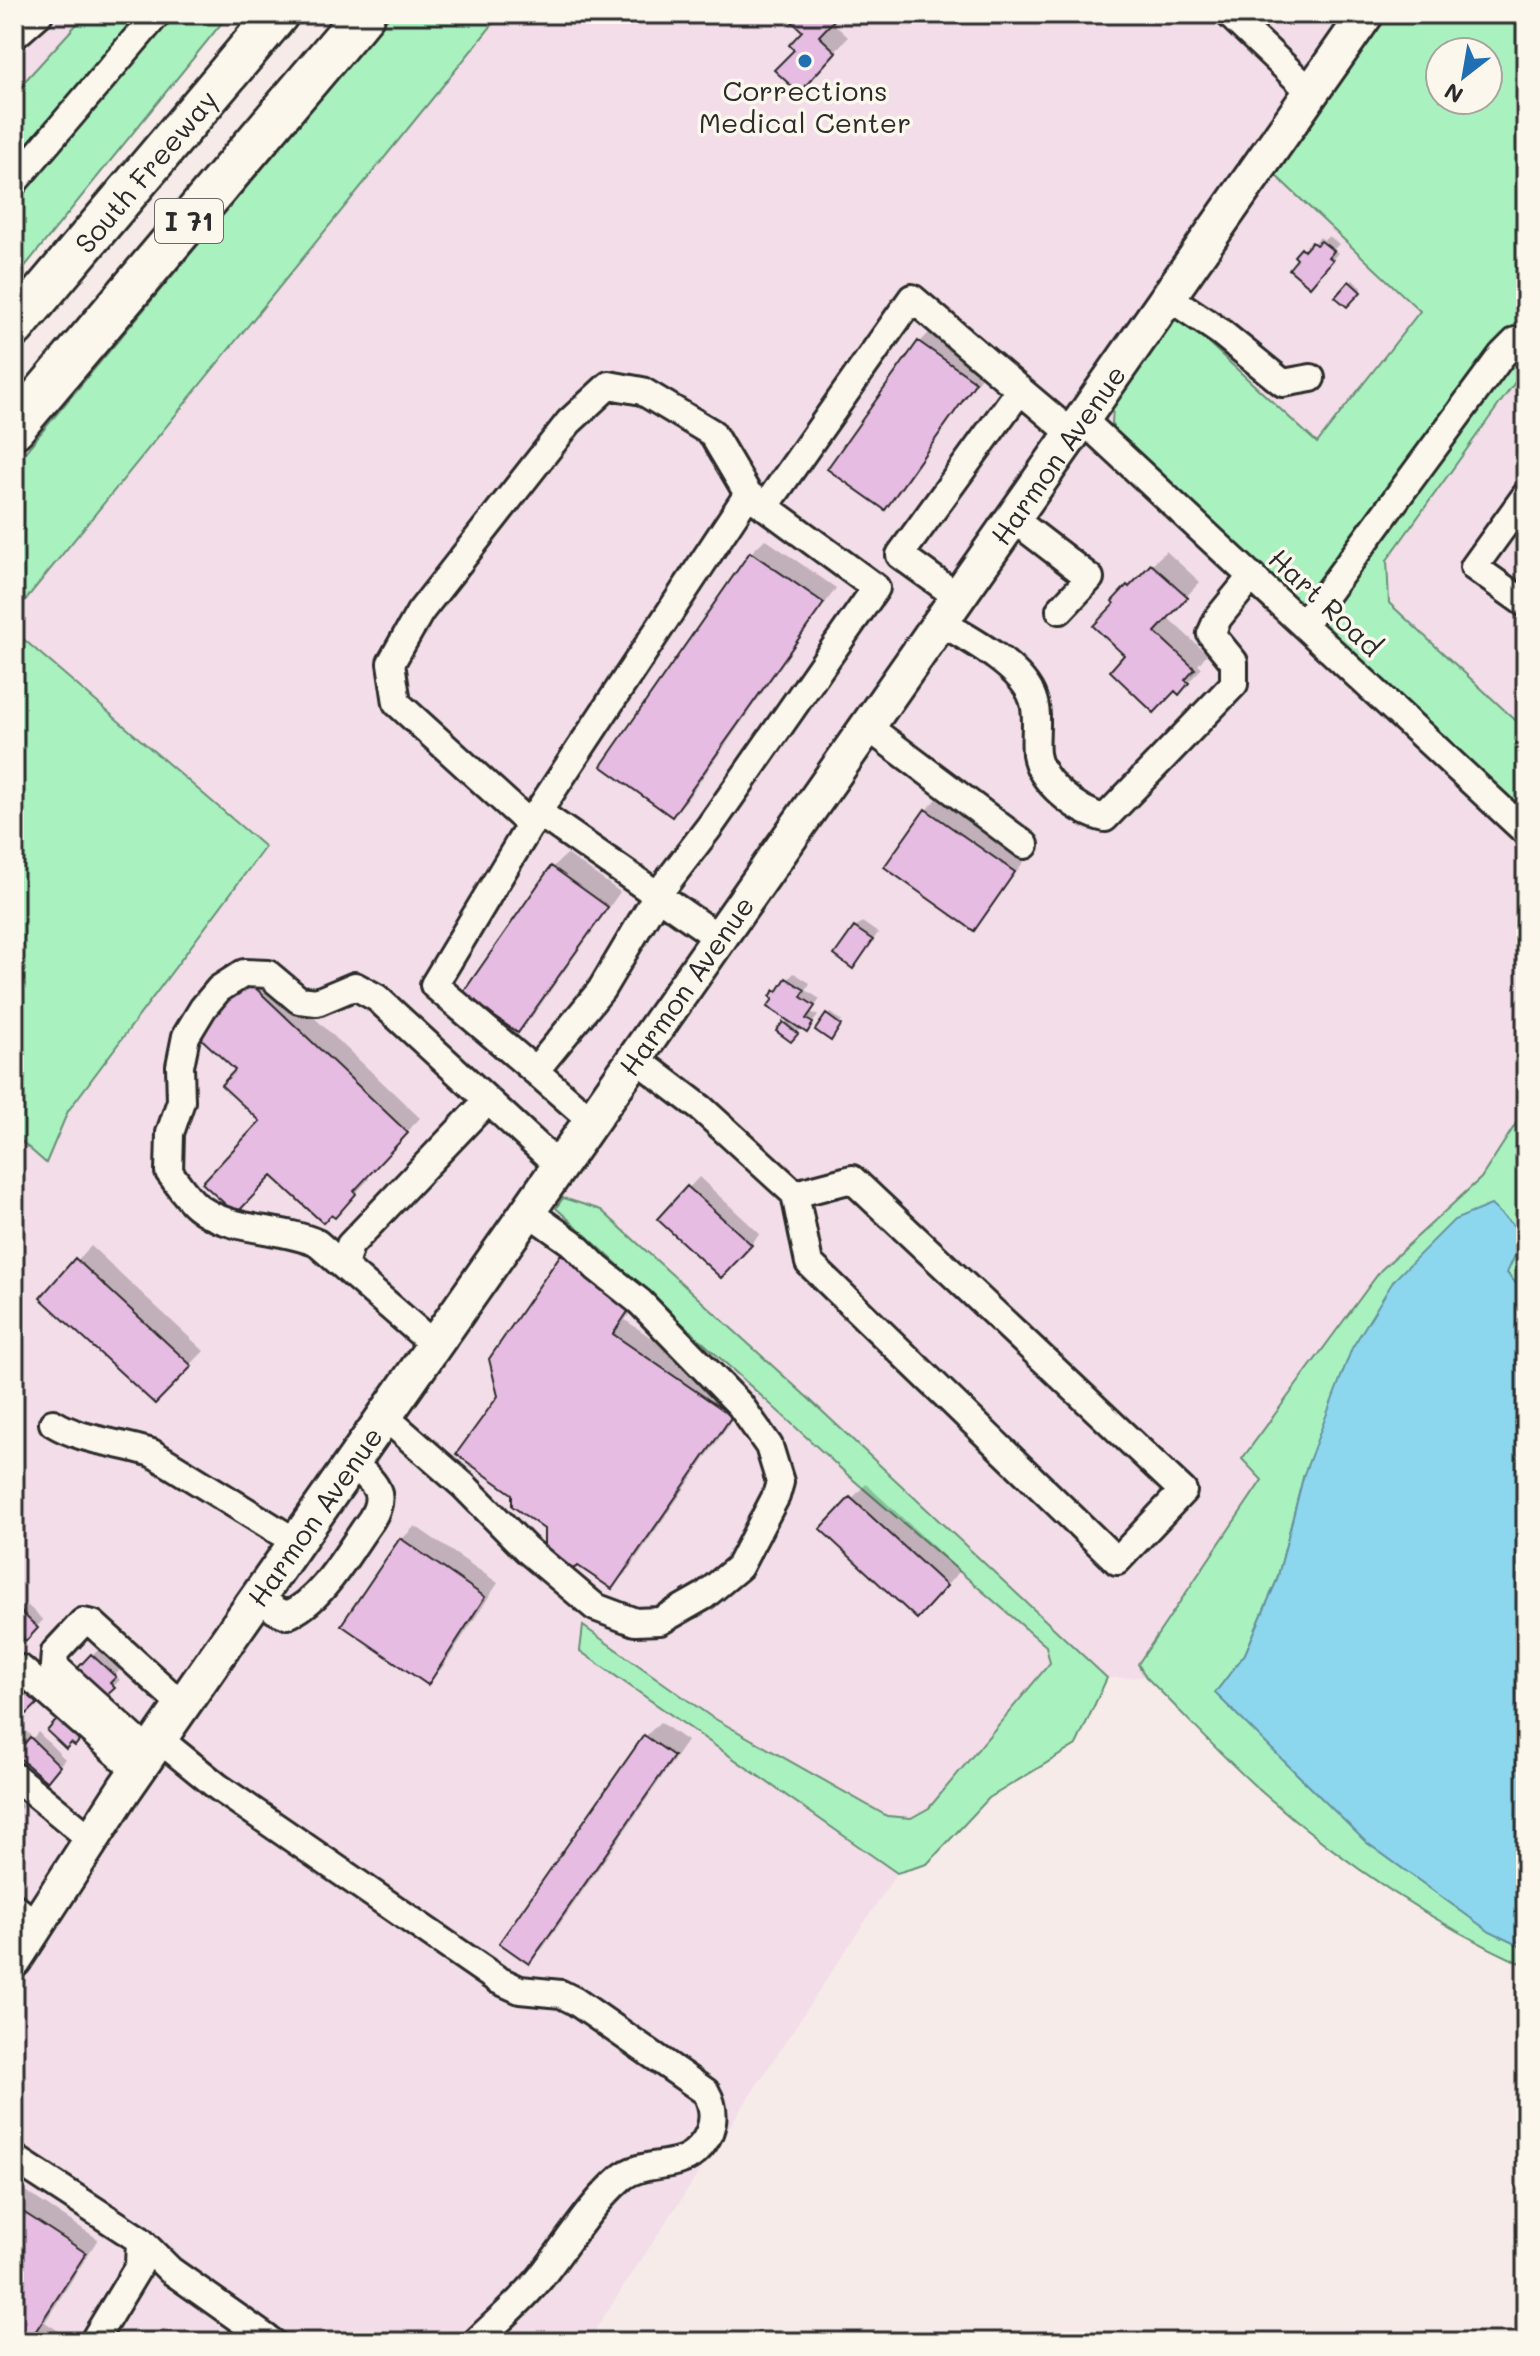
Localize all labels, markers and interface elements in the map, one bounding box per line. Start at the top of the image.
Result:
north arrow [1424,36,1504,116]
marker: Corrections Medical Center [796,52,814,70]
place label: Corrections Medical Center [699,72,911,140]
text: N [1439,77,1468,110]
street label: South Freeway [66,82,225,260]
road number: I 71 [155,199,223,243]
street label: Harmon Avenue [982,357,1133,552]
street label: Hart Road [1262,540,1390,664]
street label: Harmon Avenue [611,888,762,1082]
street label: Harmon Avenue [239,1419,390,1613]

